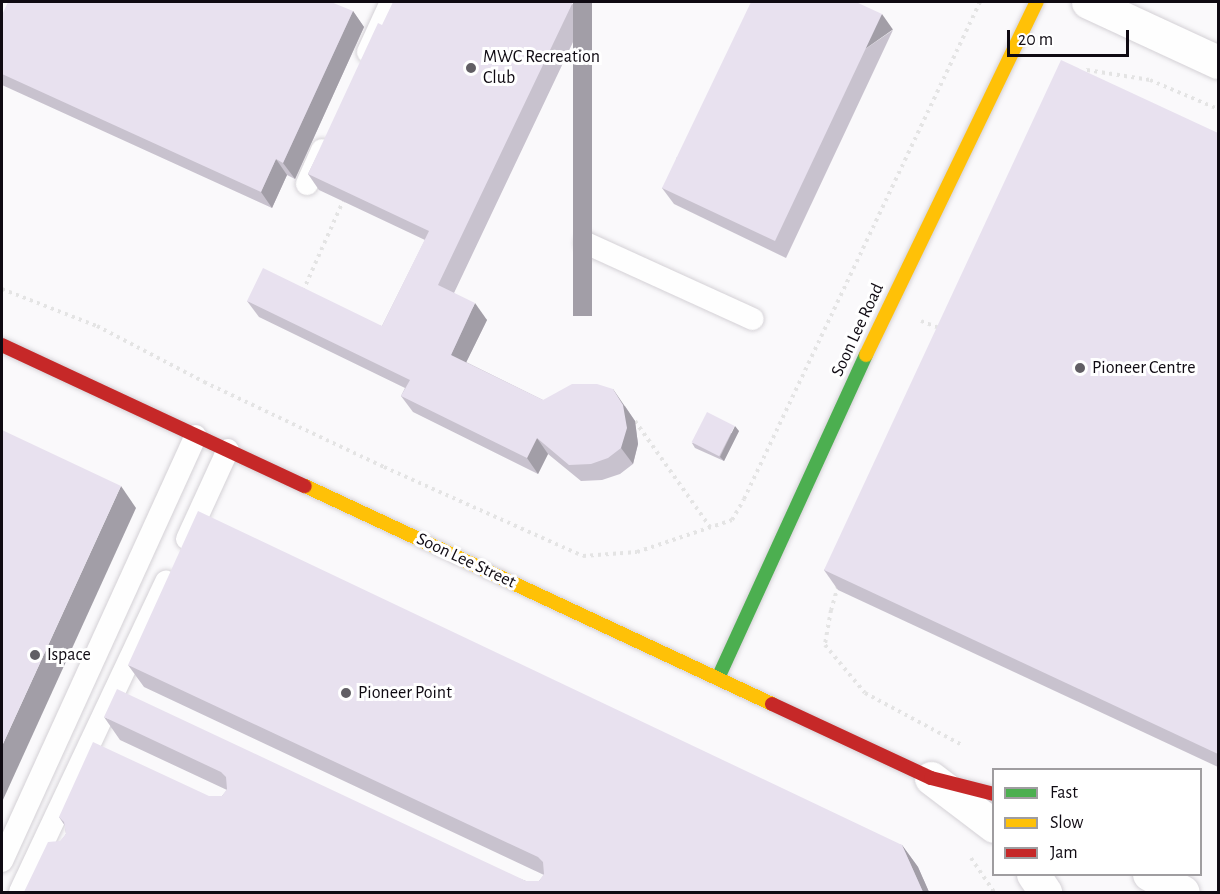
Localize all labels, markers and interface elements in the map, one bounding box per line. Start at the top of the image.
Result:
scale bar [1010,18,1132,56]
text: 20 m [1018,31,1053,49]
place label: MWC Recreation Club [483,47,600,90]
marker: MWC Recreation Club [464,61,478,75]
street label: Soon Lee Road [827,280,889,380]
place label: Pioneer Centre [1092,357,1195,379]
marker: Pioneer Centre [1073,361,1087,375]
street label: Soon Lee Street [413,529,519,593]
place label: Ispace [47,644,91,666]
marker: Ispace [28,648,42,662]
place label: Pioneer Point [358,682,452,704]
marker: Pioneer Point [339,686,353,700]
legend [992,768,1202,876]
text: Fast [1050,784,1078,802]
text: Slow [1050,814,1083,832]
text: Jam [1050,844,1078,862]

